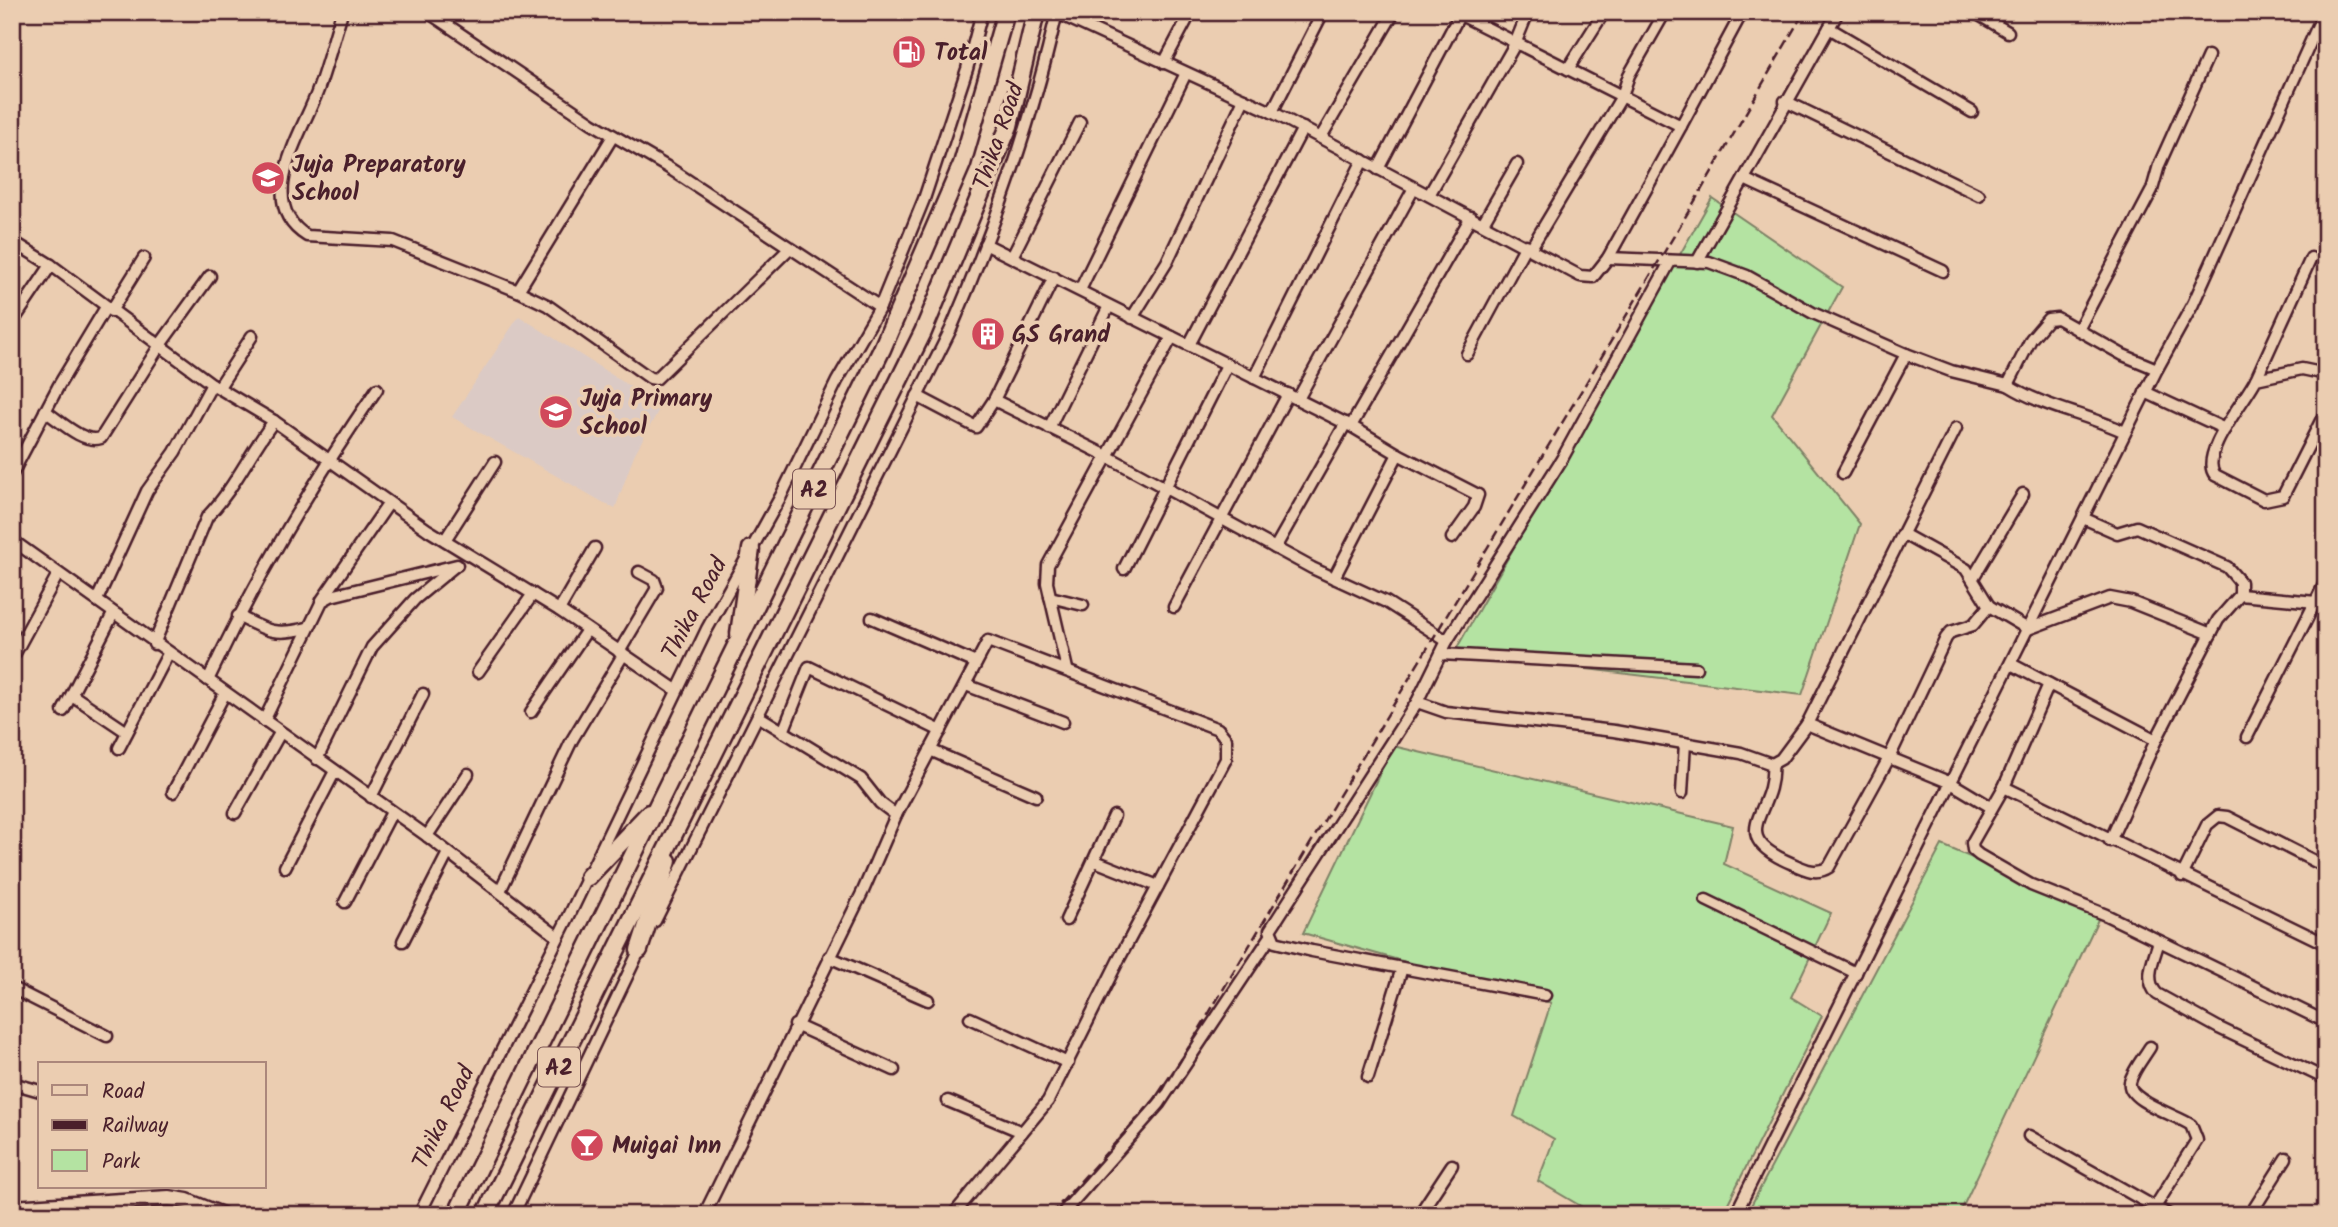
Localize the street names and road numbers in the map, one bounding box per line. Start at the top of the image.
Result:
street label: Thika Road [963,76,1036,196]
road number: A2 [793,470,835,509]
street label: Thika Road [652,549,739,667]
road number: A2 [538,1048,580,1086]
street label: Thika Road [402,1058,487,1176]

